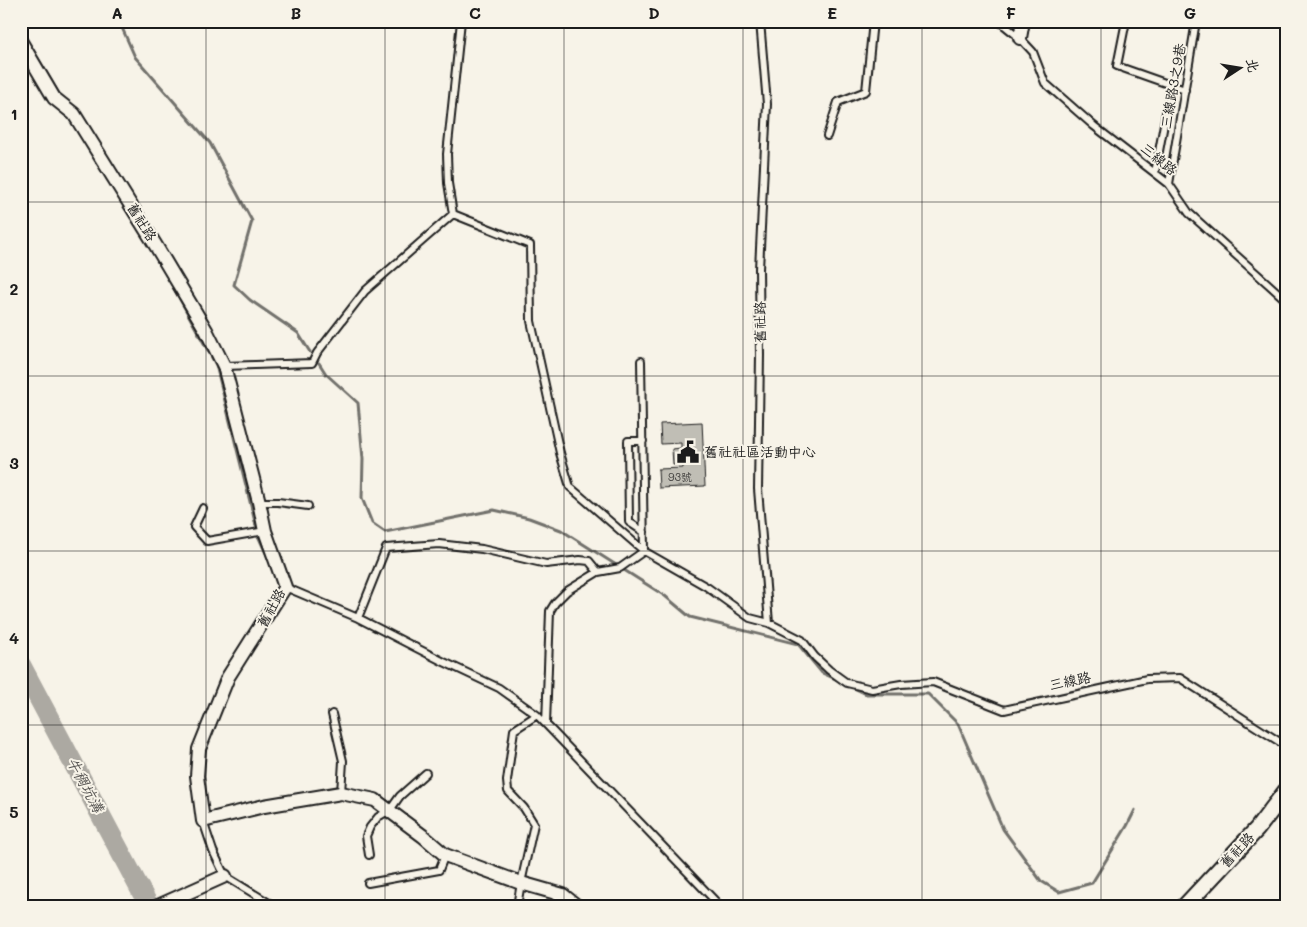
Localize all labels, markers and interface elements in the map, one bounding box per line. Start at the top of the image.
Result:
text: A [111,2,123,23]
text: B [291,2,301,23]
text: C [469,2,481,23]
text: D [648,2,660,23]
text: E [827,2,837,23]
text: F [1006,2,1016,23]
text: G [1184,2,1196,23]
street label: 三線路3之9巷 [1156,41,1190,130]
north arrow [1214,42,1264,92]
text: 北 [1242,56,1264,74]
text: 1 [10,103,18,124]
street label: 三線路 [1137,138,1182,179]
street label: 舊社路 [123,199,162,245]
text: 2 [10,278,19,299]
street label: 舊社路 [750,301,769,343]
public building icon: 舊社社區活動中心 [675,439,701,465]
place label: 舊社社區活動中心 [704,442,816,461]
text: 3 [9,452,19,473]
house number: 93號 [668,469,692,484]
street label: 舊社路 [252,585,289,631]
text: 4 [9,627,19,648]
street label: 三線路 [1047,667,1092,694]
water label: 牛稠坑溝 [63,753,110,817]
text: 5 [9,801,19,822]
street label: 舊社路 [1215,828,1258,871]

